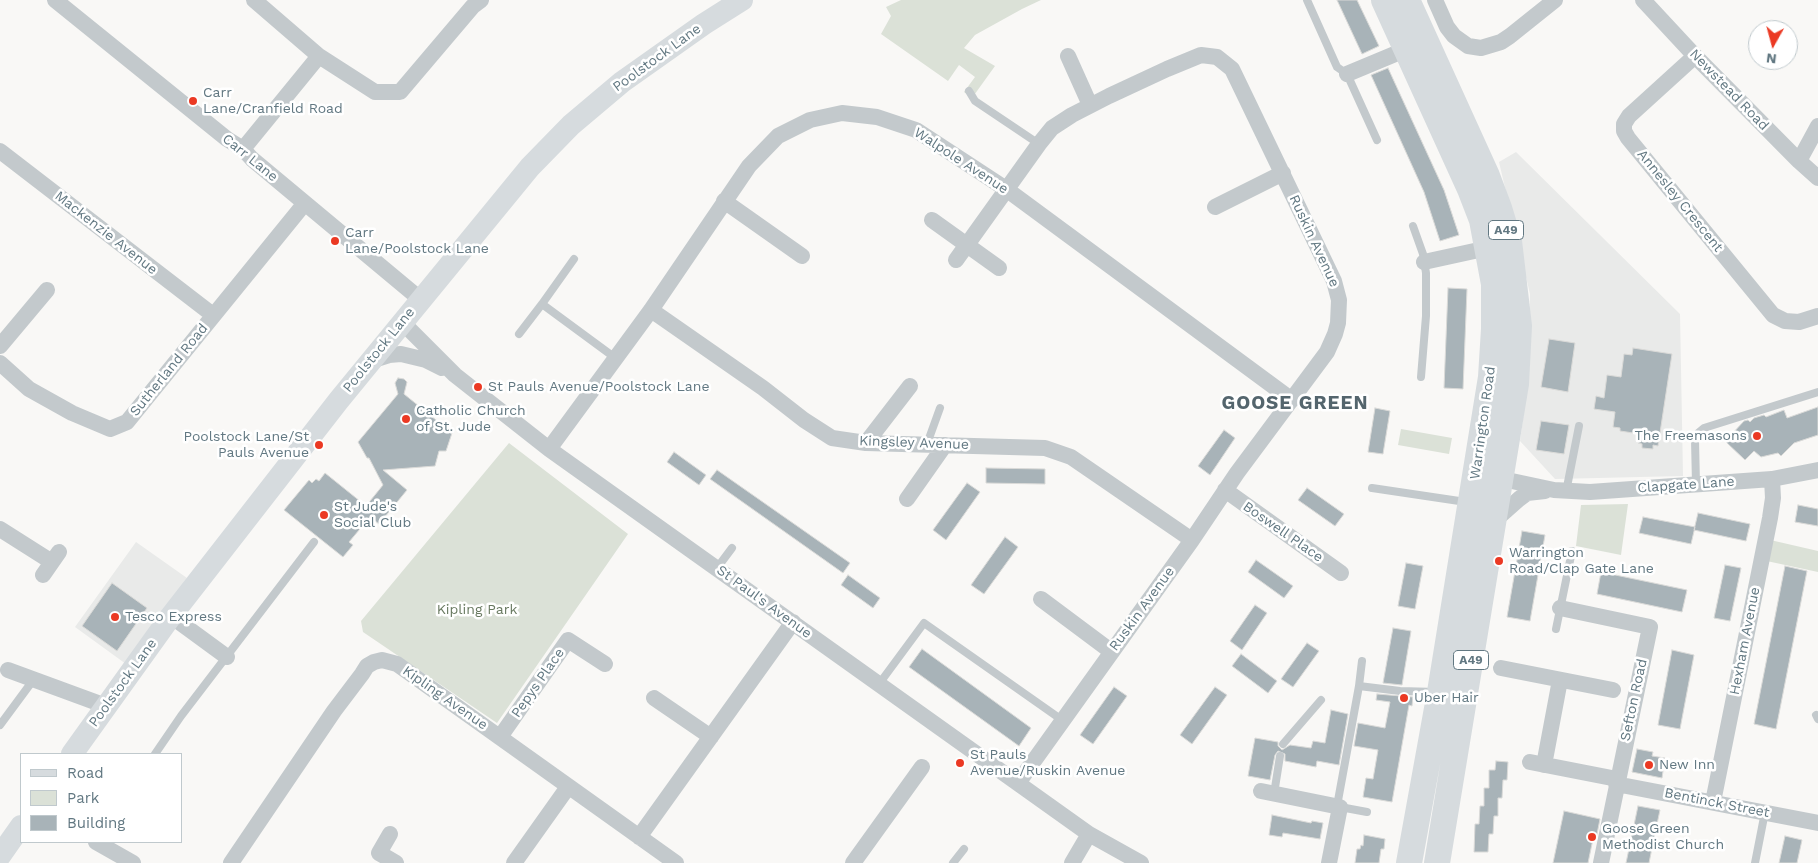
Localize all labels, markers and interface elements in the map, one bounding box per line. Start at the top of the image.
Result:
street label: Poolstock Lane [610,20,704,96]
north arrow [1748,20,1798,70]
street label: Newstead Road [1686,46,1772,134]
place label: Carr Lane/Cranfield Road [203,85,343,118]
marker: Carr Lane/Cranfield Road [187,95,199,107]
street label: Walpole Avenue [911,124,1011,198]
street label: Carr Lane [219,130,281,186]
street label: Annesley Crescent [1634,146,1726,256]
street label: Mackenzie Avenue [51,188,161,278]
street label: Ruskin Avenue [1285,192,1343,290]
road number: A49 [1488,220,1524,240]
place label: Carr Lane/Poolstock Lane [345,225,489,258]
marker: Carr Lane/Poolstock Lane [329,235,341,247]
street label: Poolstock Lane [340,304,418,396]
street label: Sutherland Road [126,320,212,420]
street label: Warrington Road [1467,365,1499,481]
place label: St Pauls Avenue/Poolstock Lane [488,379,710,395]
marker: St Pauls Avenue/Poolstock Lane [472,381,484,393]
district label: GOOSE GREEN [1220,392,1370,414]
place label: Catholic Church of St. Jude [416,403,526,436]
marker: Catholic Church of St. Jude [400,413,412,425]
place label: The Freemasons [1635,428,1747,444]
place label: Poolstock Lane/St Pauls Avenue [183,429,309,462]
marker: The Freemasons [1751,430,1763,442]
street label: Kingsley Avenue [859,433,969,453]
marker: Poolstock Lane/St Pauls Avenue [313,439,325,451]
street label: Clapgate Lane [1637,473,1735,497]
street label: Boswell Place [1240,498,1326,566]
place label: St Jude's Social Club [334,499,411,532]
marker: St Jude's Social Club [318,509,330,521]
place label: Warrington Road/Clap Gate Lane [1509,545,1654,578]
marker: Warrington Road/Clap Gate Lane [1493,555,1505,567]
street label: St Paul's Avenue [713,562,815,642]
street label: Ruskin Avenue [1106,564,1178,654]
street label: Hexham Avenue [1726,586,1764,696]
park label: Kipling Park [437,602,517,618]
place label: Tesco Express [125,609,222,625]
marker: Tesco Express [109,611,121,623]
street label: Poolstock Lane [85,636,161,730]
street label: Pepys Place [508,645,568,721]
road number: A49 [1454,650,1488,670]
street label: Sefton Road [1617,657,1651,743]
street label: Kipling Avenue [399,662,491,734]
place label: Uber Hair [1414,690,1479,706]
marker: Uber Hair [1398,692,1410,704]
place label: St Pauls Avenue/Ruskin Avenue [970,747,1125,780]
legend [20,753,182,843]
marker: St Pauls Avenue/Ruskin Avenue [954,757,966,769]
place label: New Inn [1659,757,1715,773]
marker: New Inn [1643,759,1655,771]
text: Road [67,764,104,782]
street label: Bentinck Street [1663,785,1771,821]
text: Park [67,789,99,807]
text: Building [67,814,125,832]
place label: Goose Green Methodist Church [1602,821,1724,854]
marker: Goose Green Methodist Church [1586,831,1598,843]

